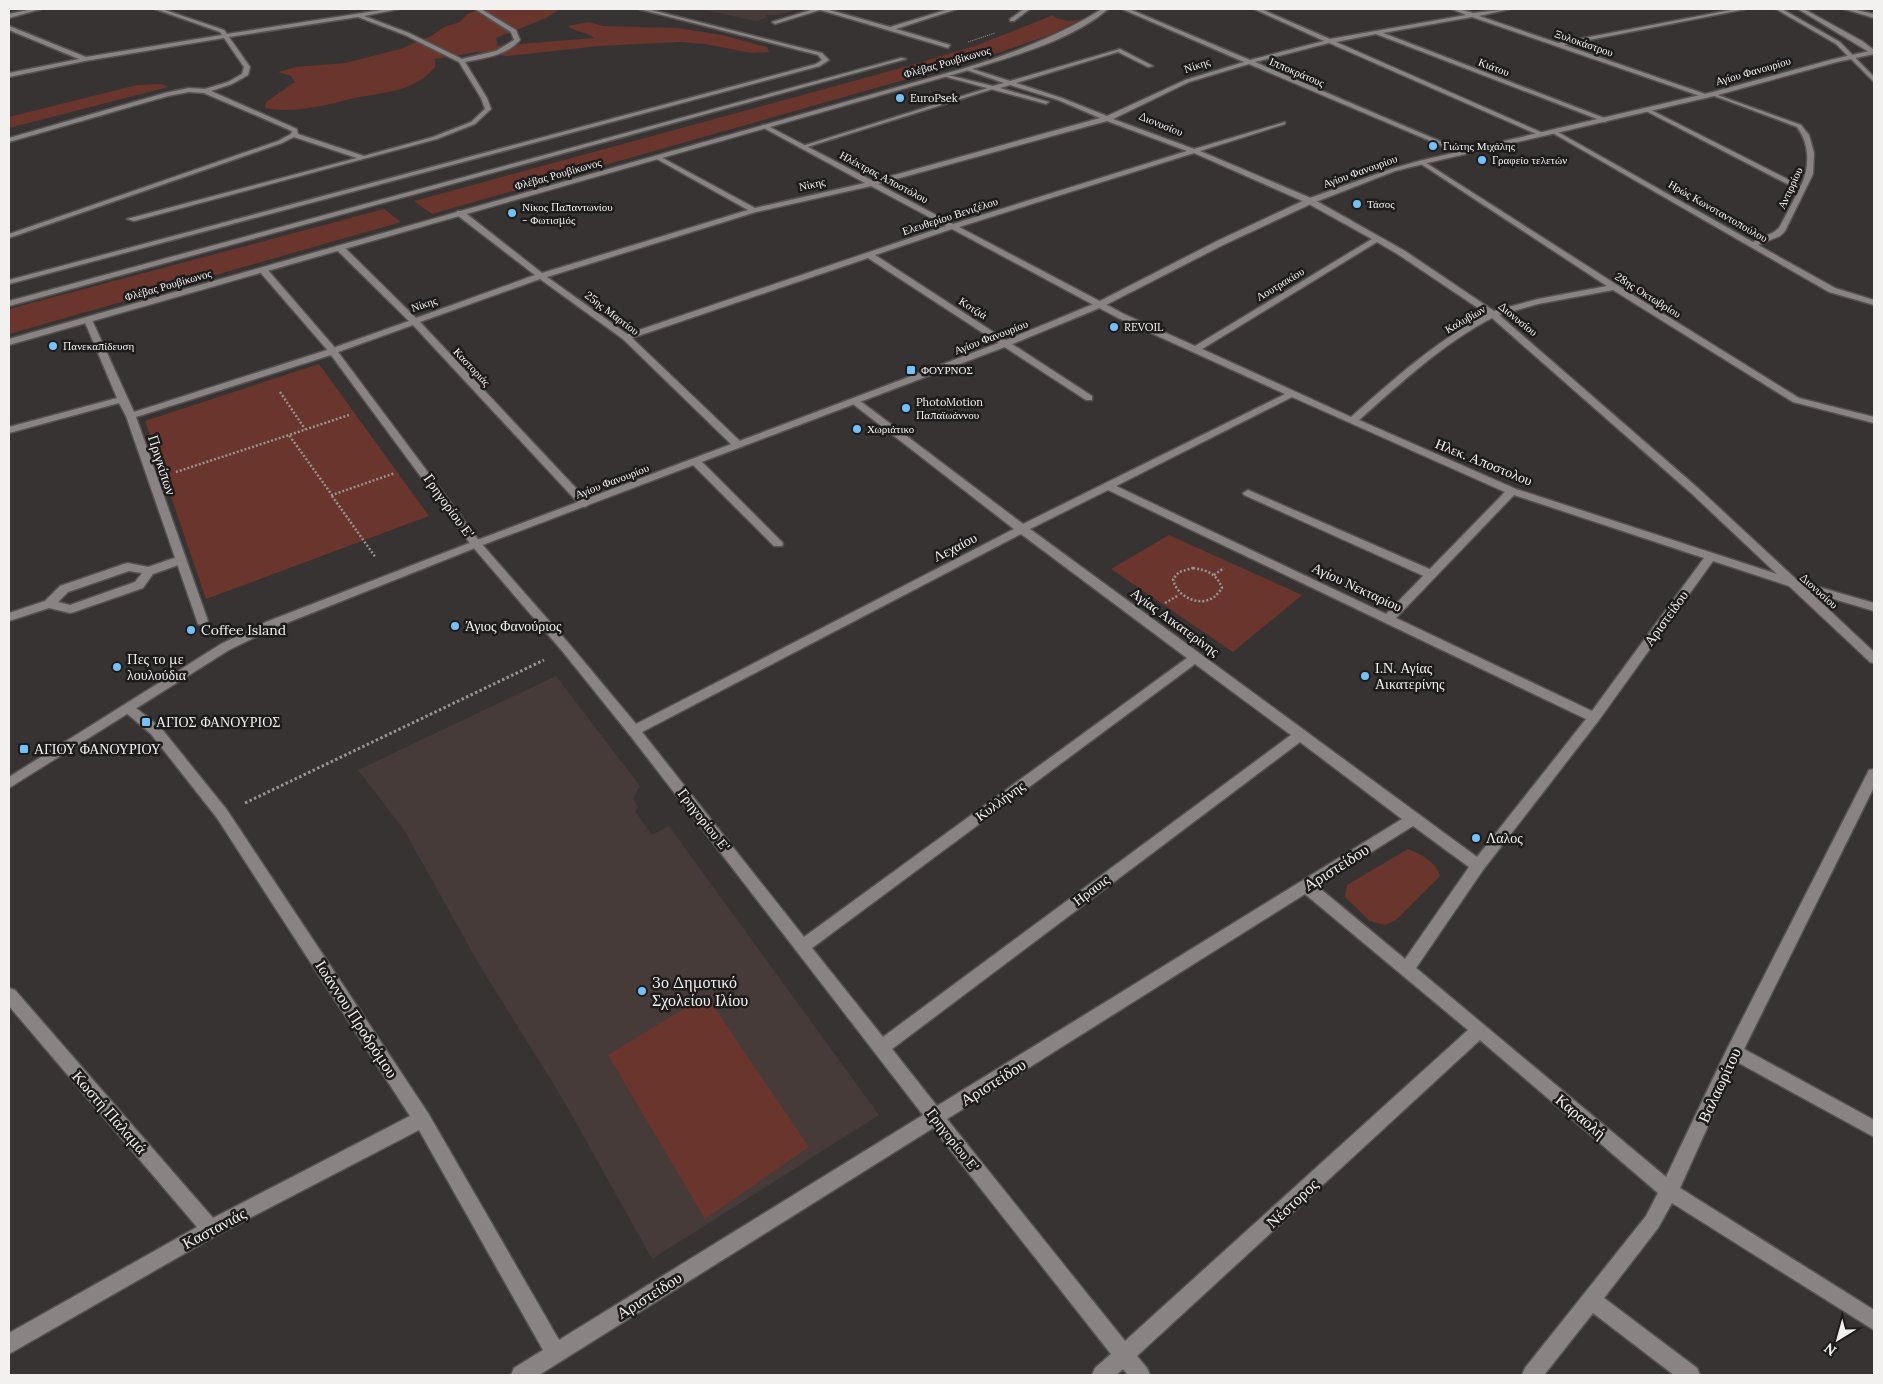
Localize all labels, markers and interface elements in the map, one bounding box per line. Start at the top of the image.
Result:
street label: Ξυλοκάστρου [1553,26,1616,60]
street label: Φλέβας Ρουβίκωνος [902,43,993,81]
street label: Αγίου Φανουρίου [1714,53,1793,88]
street label: Νίκης [1182,54,1212,76]
street label: Ιπποκράτους [1267,54,1327,90]
street label: Κιάτου [1477,55,1512,79]
place label: EuroPsek [910,91,958,105]
marker: EuroPsek [894,92,906,104]
street label: Διονυσίου [1137,109,1186,139]
place label: Γιώτης Μιχάλης [1443,139,1516,153]
marker: Γιώτης Μιχάλης [1427,140,1439,152]
street label: Ηλέκτρας Αποστόλου [837,148,931,207]
street label: Αγίου Φανουρίου [1321,151,1400,191]
place label: Γραφείο τελετών [1492,153,1567,167]
marker: Γραφείο τελετών [1476,154,1488,166]
street label: Φλέβας Ρουβίκωνος [513,155,604,193]
street label: Αντιρρίου [1774,164,1806,211]
street label: Νίκης [798,174,827,194]
street label: Ηρώς Κωνσταντοπούλου [1666,177,1771,245]
street label: Ελευθερίου Βενιζέλου [900,194,1000,238]
place label: Τάσος [1367,197,1395,211]
marker: Τάσος [1351,198,1363,210]
place label: Νίκος Παπαντωνίου - Φωτισμός [522,200,613,227]
marker: Νίκος Παπαντωνίου - Φωτισμός [506,207,518,219]
street label: Λουτρακίου [1253,264,1307,304]
street label: Φλέβας Ρουβίκωνος [123,266,214,304]
street label: 28ης Οκτωβρίου [1612,269,1684,321]
street label: 25ης Μαρτίου [582,288,642,338]
street label: Νίκης [409,293,439,315]
street label: Κοτζιά [956,294,990,322]
street label: Διονυσίου [1496,299,1541,339]
street label: Καλυβίων [1442,302,1488,336]
street label: Αγίου Φανουρίου [952,316,1030,358]
place label: REVOIL [1124,320,1164,334]
marker: REVOIL [1108,321,1120,333]
place label: Πανεκαπίδευση [63,339,134,353]
marker: Πανεκαπίδευση [47,340,59,352]
street label: Καστοριάς [451,345,494,390]
place label: ΦΟΥΡΝΟΣ [921,363,973,377]
marker: ΦΟΥΡΝΟΣ [905,364,917,376]
place label: PhotoMotion Παπαϊωάννου [916,395,983,422]
marker: PhotoMotion Παπαϊωάννου [900,402,912,414]
place label: Χωριάτικο [867,422,915,436]
marker: Χωριάτικο [851,423,863,435]
street label: Πριγκίπων [144,433,180,497]
street label: Ηλεκ. Αποστολου [1433,434,1535,490]
street label: Αγίου Φανουρίου [573,460,651,502]
street label: Γρηγορίου Ε' [420,470,478,542]
street label: Λεχαίου [930,528,980,566]
street label: Αγίου Νεκταρίου [1309,558,1405,616]
street label: Διονυσίου [1797,570,1841,612]
street label: Αγίας Αικατερίνης [1127,584,1223,660]
street label: Αριστείδου [1640,587,1692,649]
place label: Άγιος Φανούριος [465,617,562,635]
marker: Άγιος Φανούριος [449,620,461,632]
place label: Coffee Island [201,621,286,639]
marker: Coffee Island [185,624,197,636]
place label: Πες το με λουλούδια [127,650,187,684]
place label: Ι.Ν. Αγίας Αικατερίνης [1375,659,1445,693]
marker: Πες το με λουλούδια [111,661,123,673]
marker: Ι.Ν. Αγίας Αικατερίνης [1359,670,1371,682]
place label: ΑΓΙΟΣ ΦΑΝΟΥΡΙΟΣ [156,713,280,731]
marker: ΑΓΙΟΣ ΦΑΝΟΥΡΙΟΣ [140,716,152,728]
place label: ΑΓΙΟΥ ΦΑΝΟΥΡΙΟΥ [34,740,161,758]
marker: ΑΓΙΟΥ ΦΑΝΟΥΡΙΟΥ [18,743,30,755]
street label: Κυλλήνης [972,777,1029,825]
street label: Γρηγορίου Ε' [674,785,734,855]
place label: Λαλος [1486,829,1523,847]
marker: Λαλος [1470,832,1482,844]
street label: Αριστείδου [1300,839,1372,895]
street label: Ηραυις [1069,870,1113,909]
street label: Ιωάννου Προδρόμου [312,956,403,1082]
place label: 3ο Δημοτικό Σχολείου Ιλίου [652,972,748,1010]
marker: 3ο Δημοτικό Σχολείου Ιλίου [636,985,648,997]
street label: Βαλαωρίτου [1693,1044,1745,1126]
street label: Αριστείδου [957,1054,1029,1110]
street label: Κωστή Παλαμά [68,1066,152,1158]
street label: Καραολή [1552,1089,1610,1143]
street label: Γρηγορίου Ε' [923,1105,983,1175]
street label: Νέστορος [1262,1174,1323,1232]
street label: Καστανιάς [179,1203,250,1253]
street label: Αριστείδου [613,1267,685,1323]
north arrow [1813,1314,1863,1364]
text: N [1820,1339,1840,1360]

